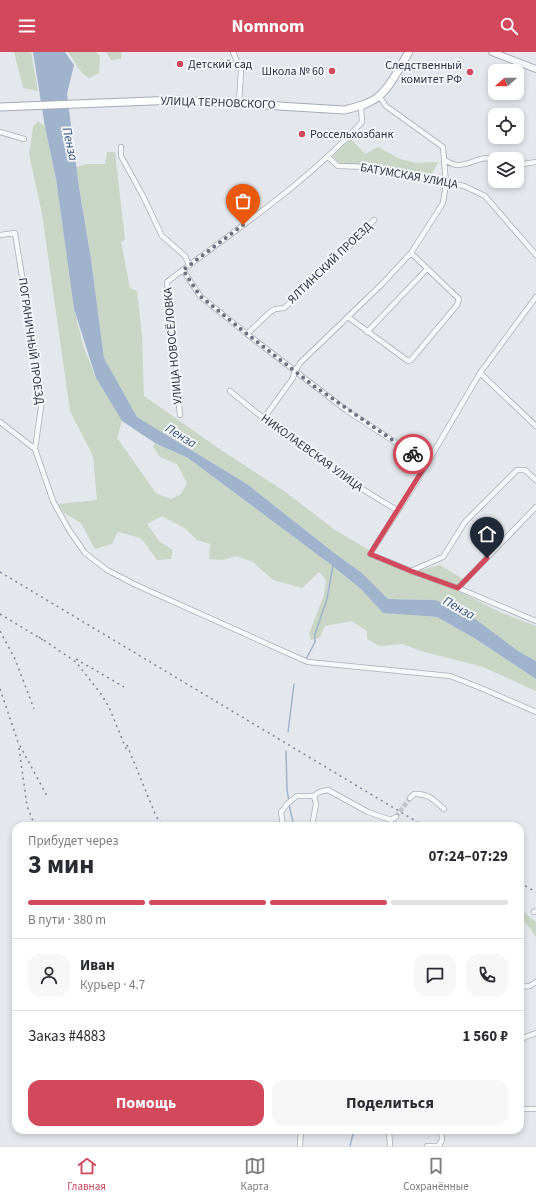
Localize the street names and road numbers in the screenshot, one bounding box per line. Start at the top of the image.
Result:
street label: УЛИЦА ТЕРНОВСКОГО [160,92,276,114]
street label: БАТУМСКАЯ УЛИЦА [359,159,460,193]
street label: ЯЛТИНСКИЙ ПРОЕЗД [284,218,376,308]
street label: ПОГРАНИЧНЫЙ ПРОЕЗД [14,277,48,406]
street label: УЛИЦА НОВОСЁЛОВКА [159,286,187,405]
street label: НИКОЛАЕВСКАЯ УЛИЦА [257,410,367,496]

